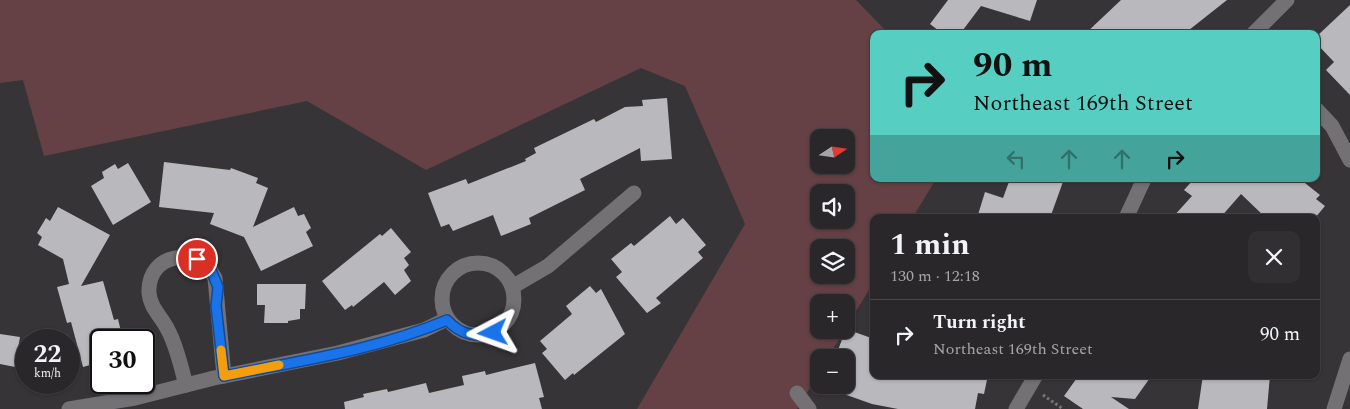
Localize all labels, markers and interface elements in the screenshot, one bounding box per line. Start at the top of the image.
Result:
text: 90 m [973,39,1053,92]
icon: right [890,50,955,115]
text: Northeast 169th Street [973,87,1193,120]
north arrow [810,129,855,174]
map controls [810,129,855,394]
icon: left [1002,145,1030,173]
icon: ahead [1055,145,1083,173]
icon: ahead [1108,145,1136,173]
icon: right [1161,145,1189,173]
button: sound [810,184,855,229]
text: 1 min [890,222,970,268]
button: close [1248,231,1300,283]
pin [176,238,218,280]
button: layers [810,239,855,284]
icon: arrive [183,245,211,273]
text: 130 m · 12:18 [890,264,980,288]
button: + [810,294,855,339]
position arrow [466,306,518,358]
text: Turn right [933,308,1026,337]
text: 90 m [1260,320,1300,349]
icon: right [890,321,918,349]
speed limit sign: 30 [90,329,155,394]
text: 22 [33,336,62,374]
text: Northeast 169th Street [933,337,1093,361]
button: − [810,349,855,394]
text: km/h [34,364,61,383]

